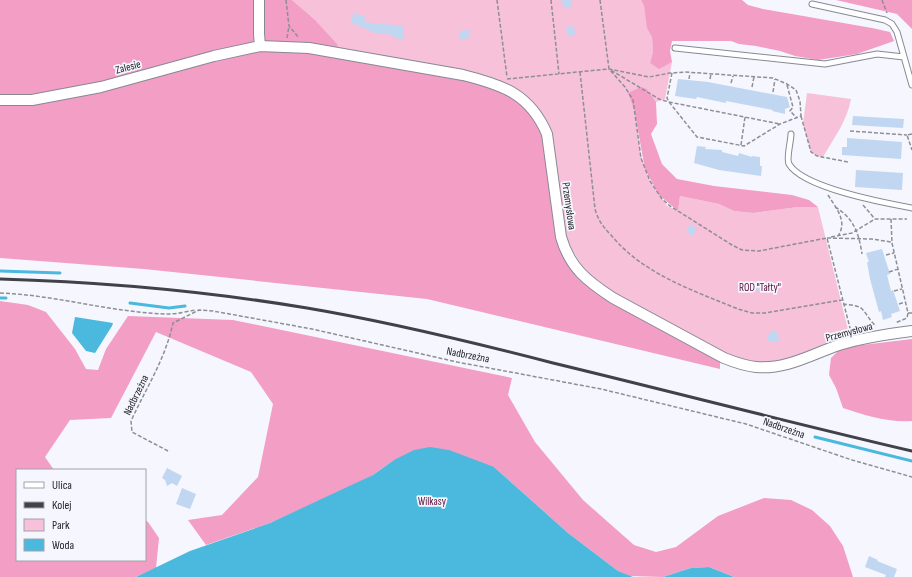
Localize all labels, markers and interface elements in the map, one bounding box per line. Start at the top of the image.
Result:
street label: Zalesie [114,57,142,77]
street label: Przemysłowa [559,181,579,231]
park label: ROD "Tałty" [739,281,781,294]
street label: Przemysłowa [824,319,874,345]
street label: Nadbrzeżna [446,344,490,366]
street label: Nadbrzeżna [121,373,151,417]
street label: Nadbrzeżna [761,415,807,441]
legend [16,469,146,561]
text: Ulica [52,478,72,493]
park label: Wilkasy [418,495,447,508]
text: Kolej [52,498,71,513]
text: Park [52,518,70,533]
text: Woda [52,538,75,553]

